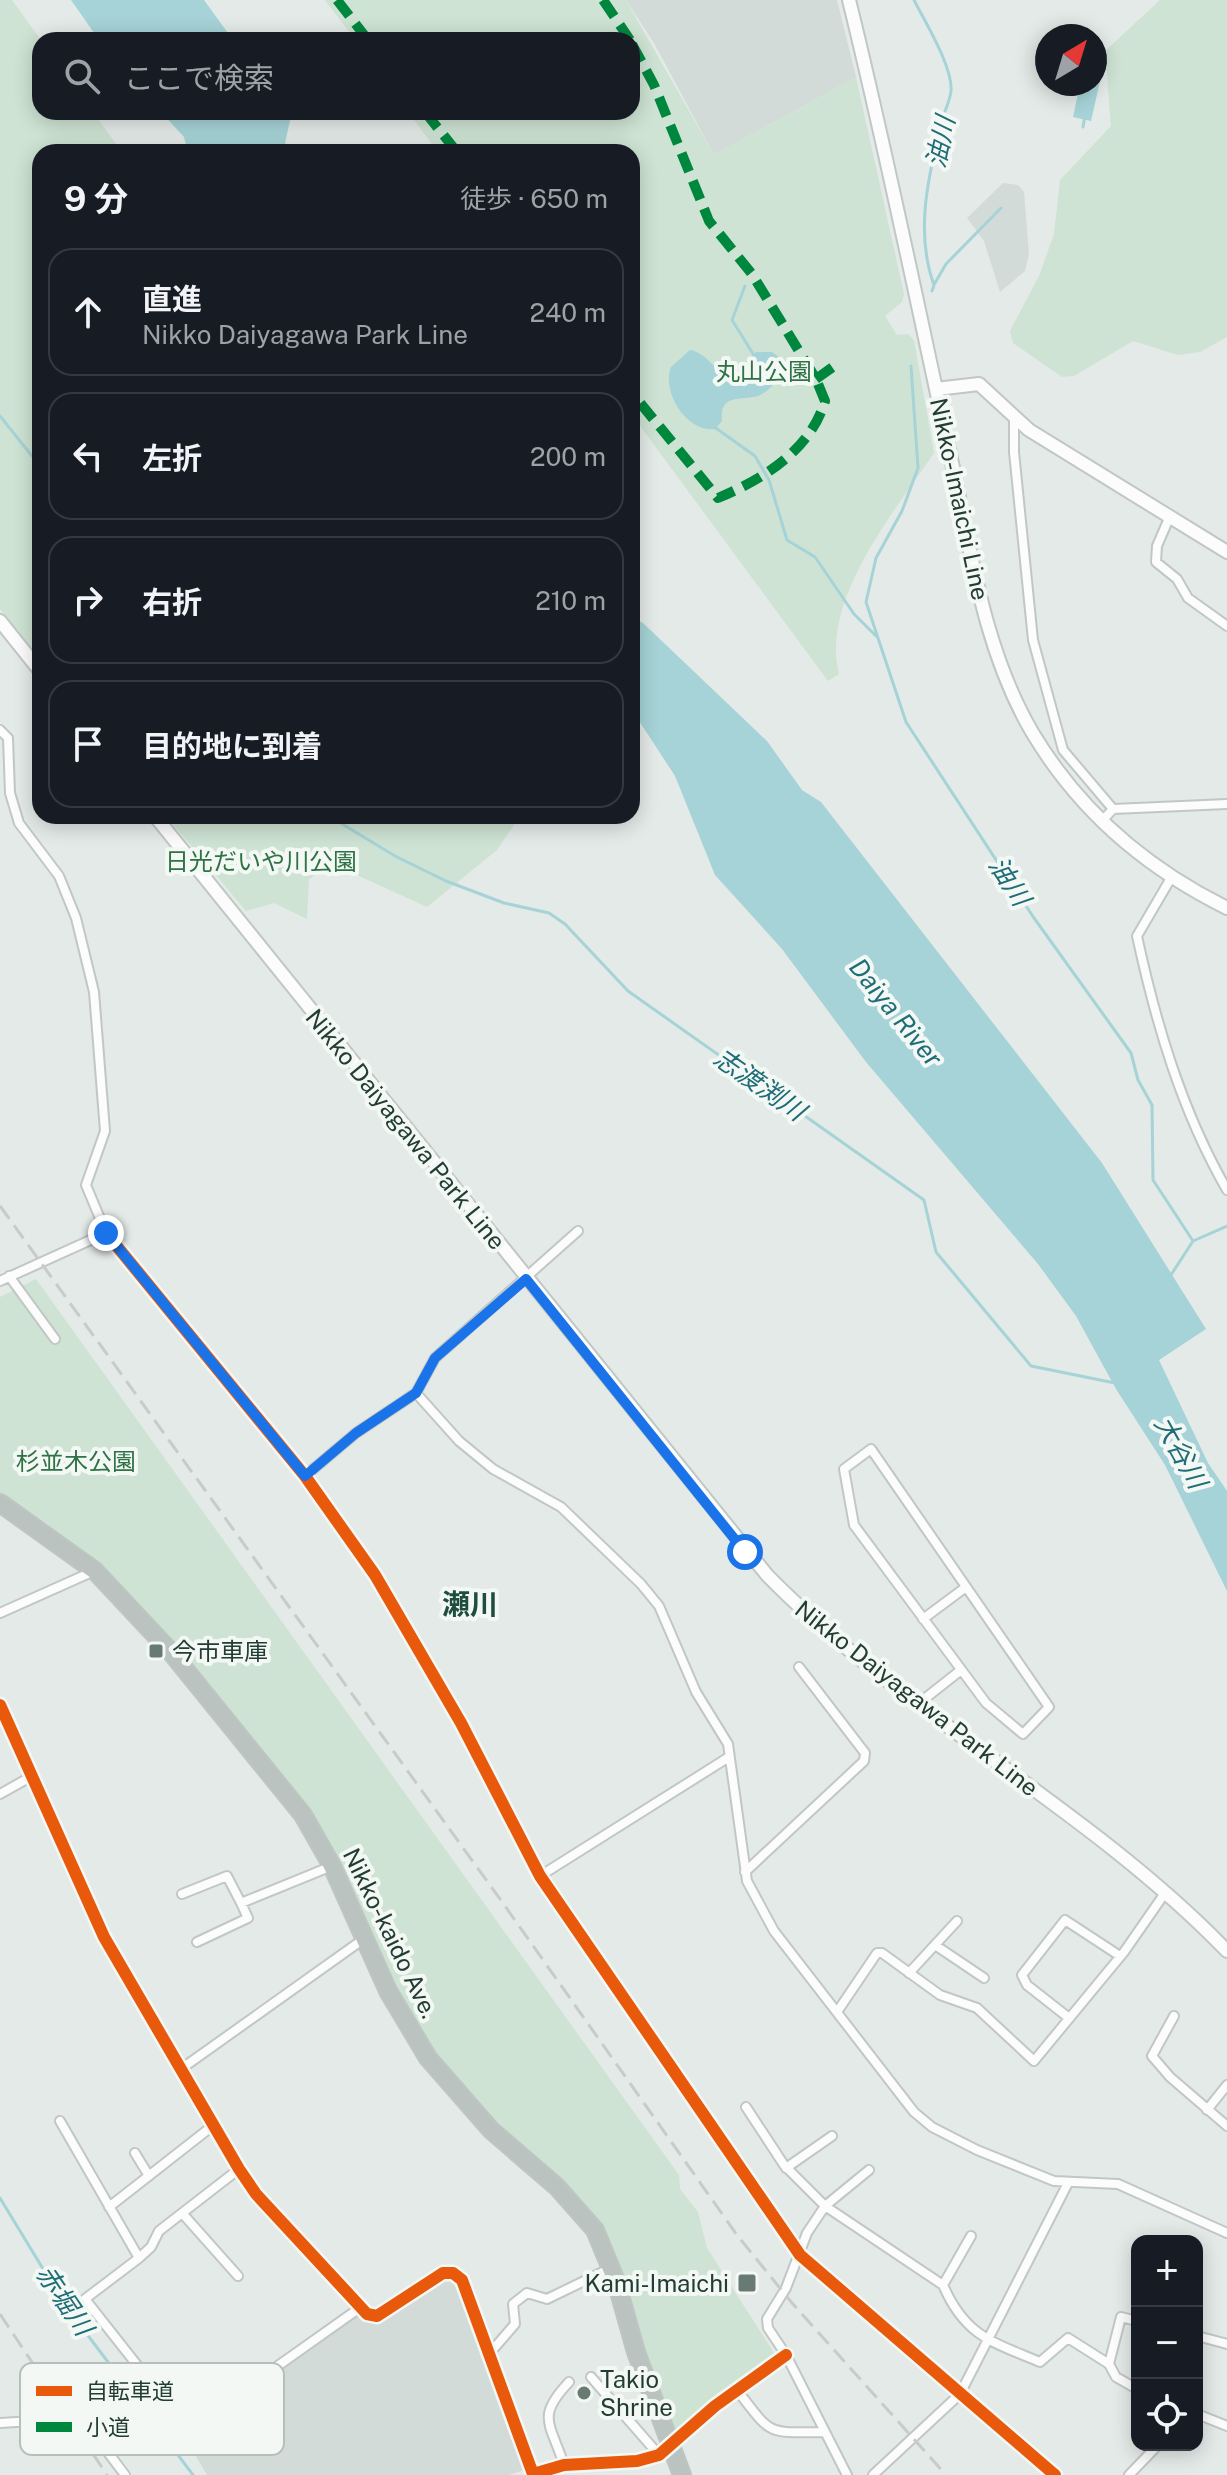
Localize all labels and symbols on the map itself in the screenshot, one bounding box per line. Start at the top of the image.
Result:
north arrow [1035,24,1107,96]
water label: 油川 [919,110,961,171]
park label: 丸山公園 [716,357,812,385]
street label: Nikko-Imaichi Line [925,395,995,603]
park label: 日光だいや川公園 [165,847,357,875]
water label: 油川 [983,851,1039,914]
water label: Daiya River [843,952,949,1072]
street label: Nikko Daiyagawa Park Line [300,1003,512,1255]
water label: 志渡渕川 [709,1041,814,1128]
route end [88,1215,124,1251]
water label: 大谷川 [1149,1410,1215,1496]
park label: 杉並木公園 [16,1447,136,1475]
route start [727,1534,763,1570]
district label: 瀬川 [442,1587,498,1620]
street label: Nikko Daiyagawa Park Line [790,1594,1044,1802]
place label: 今市車庫 [172,1637,268,1665]
marker: 今市車庫 [147,1642,165,1660]
street label: Nikko-kaido Ave. [338,1843,444,2023]
water label: 赤堀川 [30,2259,101,2343]
place label: Kami-Imaichi [584,2269,729,2297]
marker: Kami-Imaichi [736,2272,758,2294]
legend [20,2363,284,2455]
place label: Takio Shrine [600,2365,673,2421]
text: 自転車道 [86,2378,174,2404]
marker: Takio Shrine [575,2384,593,2402]
text: 小道 [86,2414,130,2440]

